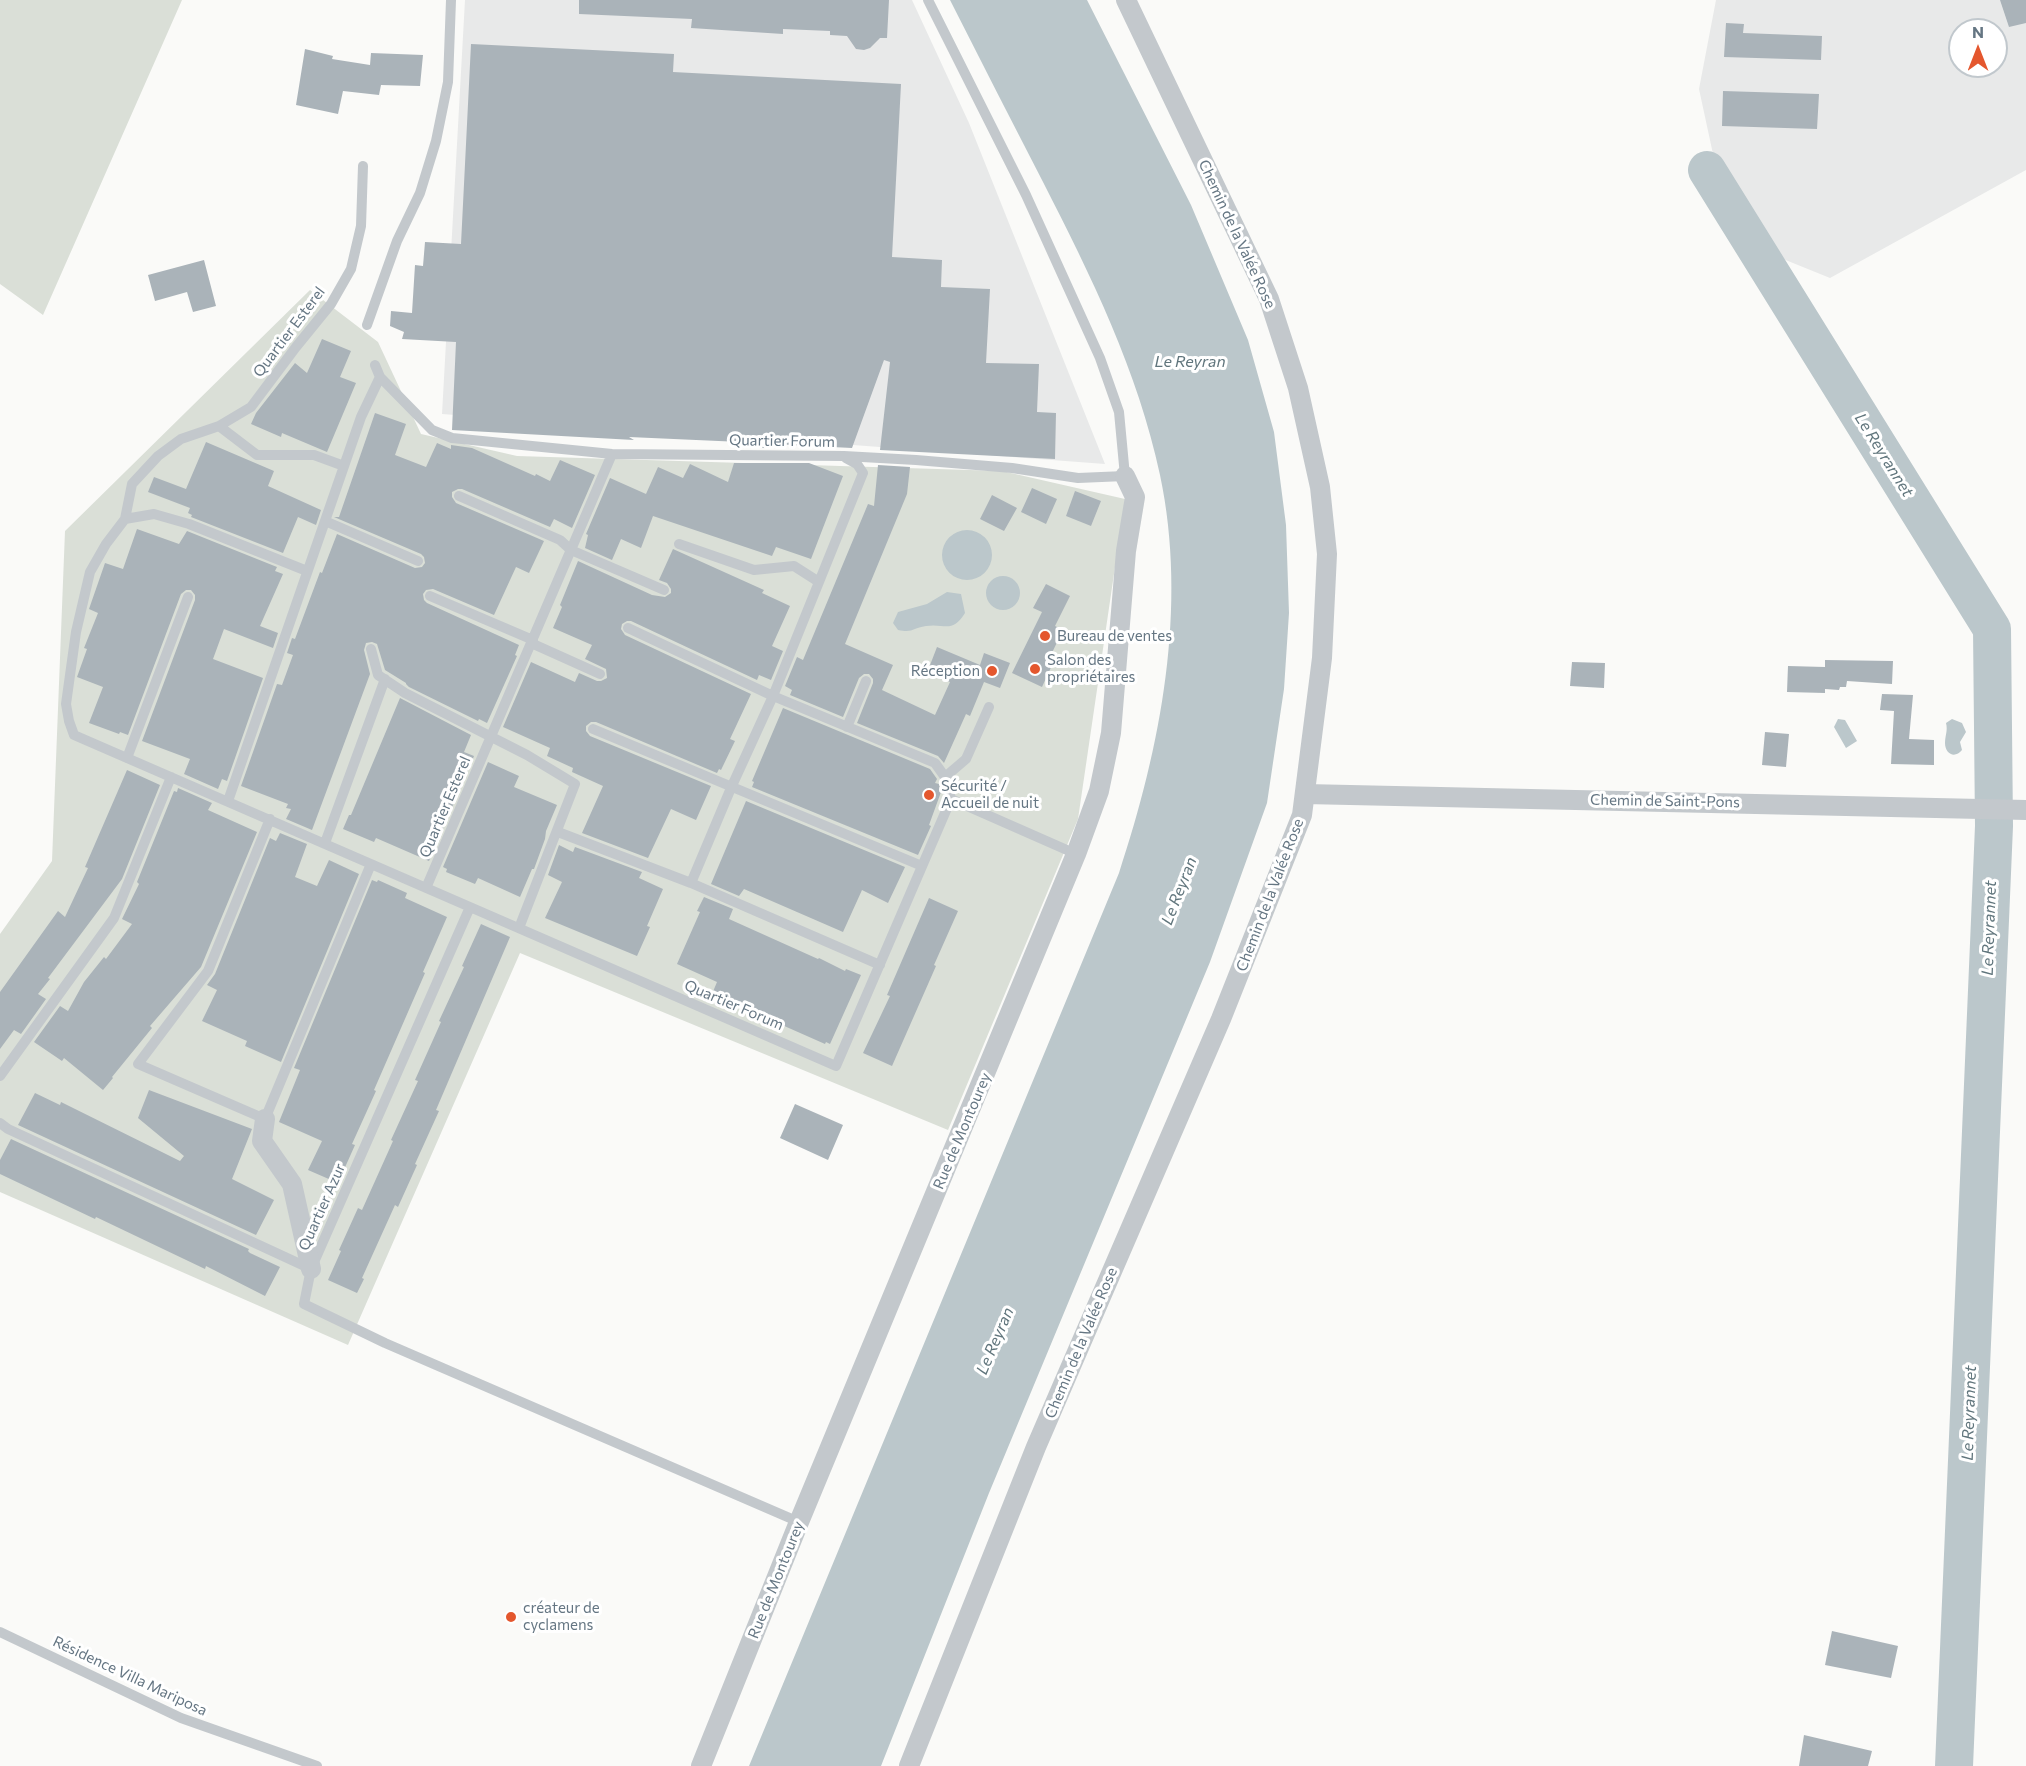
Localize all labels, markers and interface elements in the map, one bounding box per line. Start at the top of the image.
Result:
north arrow [1948,18,2008,78]
text: N [1972,22,1984,41]
street label: Chemin de la Valée Rose [1195,157,1279,311]
street label: Quartier Esterel [249,283,329,381]
water label: Le Reyran [1154,352,1226,372]
water label: Le Reyrannet [1851,410,1917,500]
street label: Quartier Forum [729,431,835,451]
place label: Bureau de ventes [1057,627,1172,645]
marker: Bureau de ventes [1038,629,1052,643]
place label: Salon des propriétaires [1047,651,1135,686]
place label: Réception [911,662,980,680]
marker: Salon des propriétaires [1028,662,1042,676]
marker: Réception [985,664,999,678]
street label: Quartier Esterel [416,754,474,860]
place label: Sécurité / Accueil de nuit [941,777,1039,812]
marker: Sécurité / Accueil de nuit [922,788,936,802]
street label: Chemin de Saint-Pons [1590,791,1740,811]
street label: Chemin de la Valée Rose [1233,816,1307,974]
water label: Le Reyran [1157,854,1201,928]
water label: Le Reyrannet [1978,880,2000,976]
street label: Quartier Forum [682,976,786,1034]
street label: Rue de Montourey [929,1070,995,1192]
street label: Quartier Azur [295,1161,349,1253]
street label: Chemin de la Valée Rose [1041,1265,1121,1421]
water label: Le Reyran [972,1305,1018,1377]
water label: Le Reyrannet [1958,1365,1980,1461]
street label: Rue de Montourey [744,1519,808,1641]
place label: créateur de cyclamens [523,1599,600,1634]
marker: créateur de cyclamens [504,1610,518,1624]
street label: Résidence Villa Mariposa [50,1632,210,1720]

